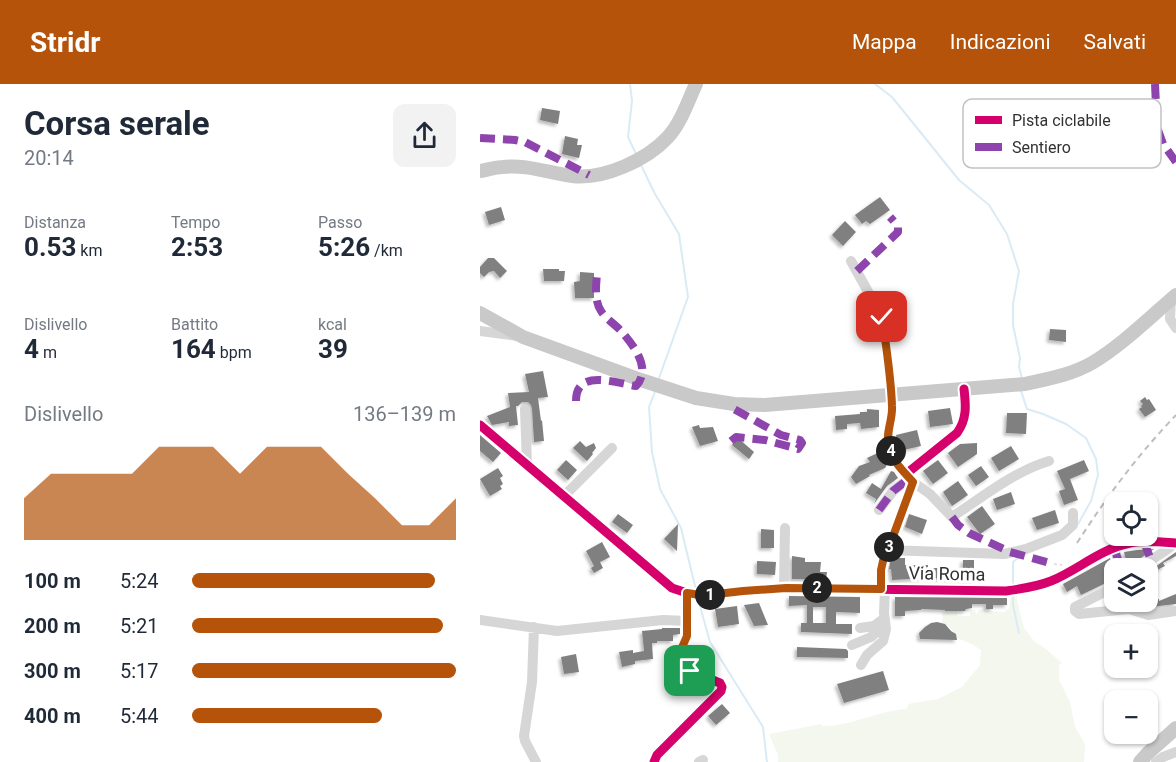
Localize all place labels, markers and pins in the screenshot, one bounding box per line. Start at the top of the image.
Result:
pin [856,291,907,342]
pin: 4 [876,436,906,466]
pin: 3 [874,532,904,562]
pin: 2 [802,573,832,603]
pin: 1 [695,580,725,610]
pin [664,645,715,696]

